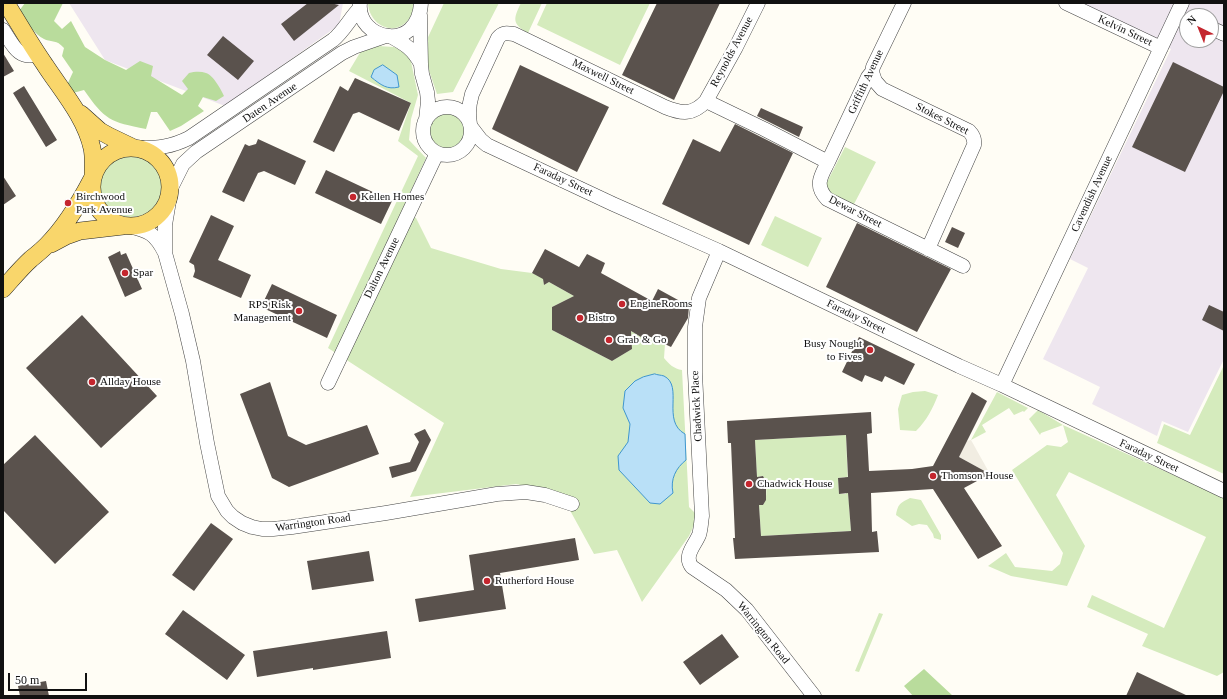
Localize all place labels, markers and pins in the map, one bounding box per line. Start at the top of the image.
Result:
place label: Birchwood Park Avenue [76,190,132,216]
place label: Kellen Homes [361,190,424,204]
marker: Kellen Homes [348,192,358,202]
marker: Birchwood Park Avenue [63,198,73,208]
place label: Spar [133,266,153,280]
marker: Spar [120,268,130,278]
place label: EngineRooms [630,297,692,311]
place label: RPS Risk Management [234,298,291,324]
marker: EngineRooms [617,299,627,309]
marker: RPS Risk Management [294,306,304,316]
place label: Bistro [588,311,615,325]
marker: Bistro [575,313,585,323]
place label: Grab & Go [617,333,666,347]
marker: Grab & Go [604,335,614,345]
place label: Busy Nought to Fives [804,337,862,363]
marker: Busy Nought to Fives [865,345,875,355]
place label: Allday House [100,375,161,389]
marker: Allday House [87,377,97,387]
place label: Thomson House [941,469,1013,483]
marker: Thomson House [928,471,938,481]
place label: Chadwick House [757,477,832,491]
marker: Chadwick House [744,479,754,489]
place label: Rutherford House [495,574,574,588]
marker: Rutherford House [482,576,492,586]

